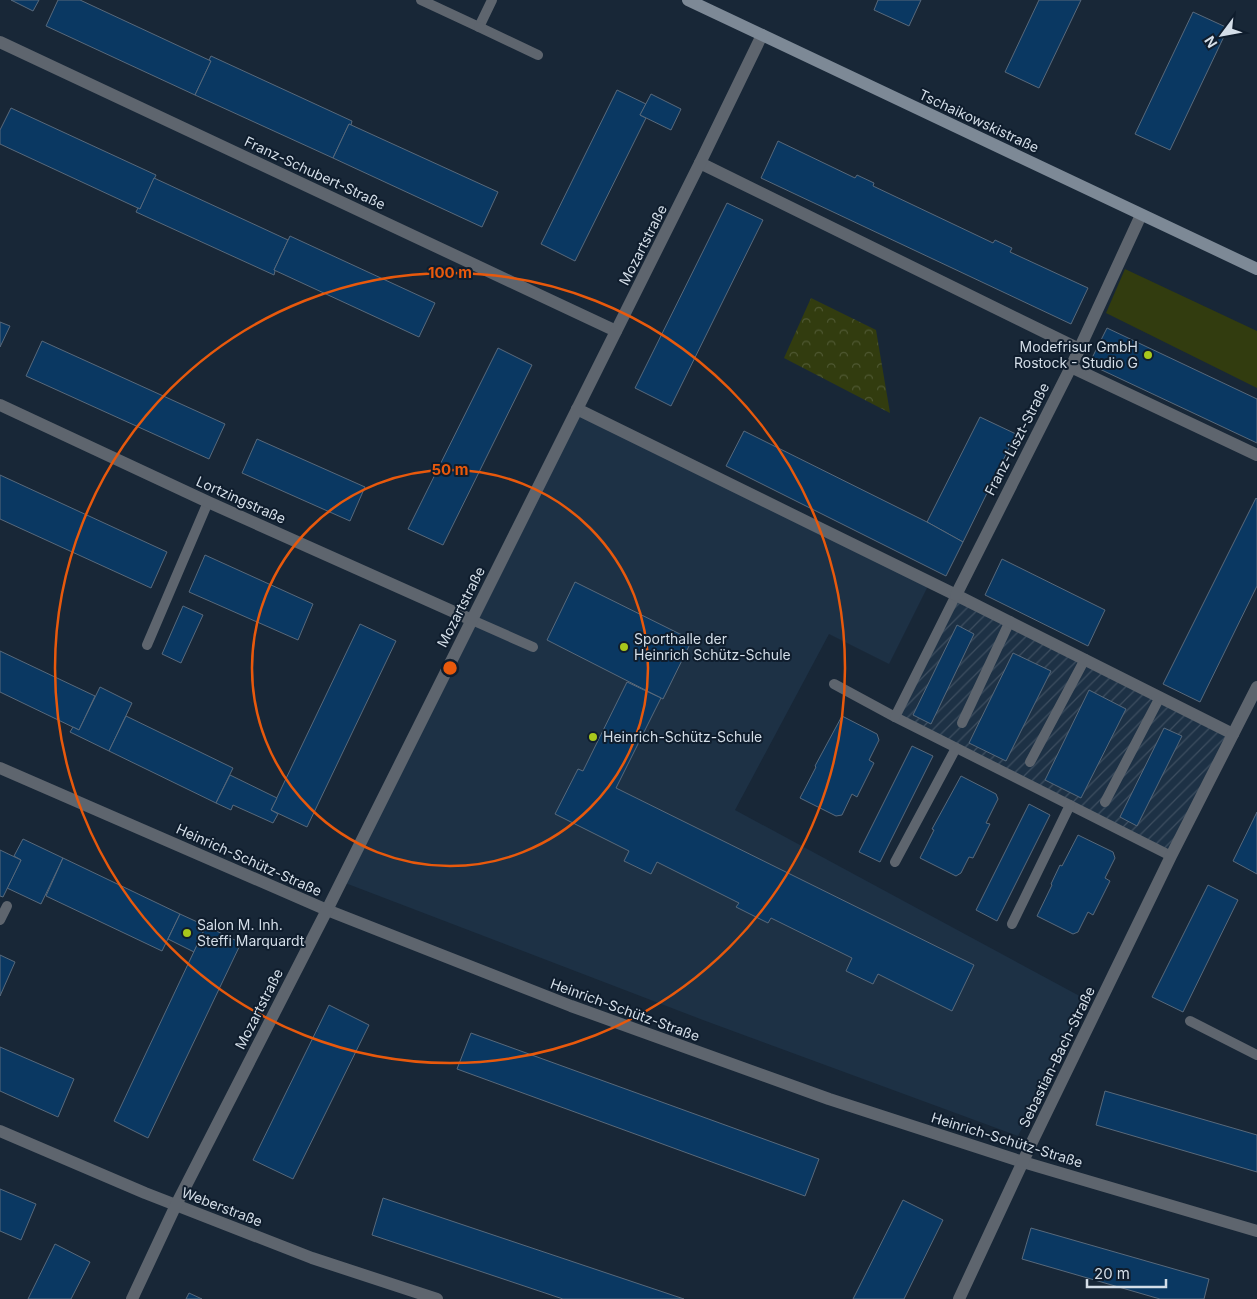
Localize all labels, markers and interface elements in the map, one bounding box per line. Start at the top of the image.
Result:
north arrow [1197,10,1247,60]
text: N [1201,33,1221,51]
street label: Tschaikowskistraße [917,85,1042,156]
street label: Franz-Schubert-Straße [242,132,388,213]
street label: Mozartstraße [615,202,670,288]
text: 100 m [428,263,472,282]
place label: Modefrisur GmbH Rostock - Studio G [1014,338,1138,371]
marker: Modefrisur GmbH Rostock - Studio G [1142,349,1154,361]
street label: Franz-Liszt-Straße [981,380,1052,498]
text: 50 m [432,460,468,479]
street label: Lortzingstraße [194,472,289,527]
street label: Mozartstraße [433,564,488,650]
place label: Sporthalle der Heinrich Schütz-Schule [634,630,791,663]
marker: Sporthalle der Heinrich Schütz-Schule [618,641,630,653]
centre of rings [441,659,459,677]
place label: Heinrich-Schütz-Schule [603,728,762,745]
marker: Heinrich-Schütz-Schule [587,731,599,743]
street label: Heinrich-Schütz-Straße [174,820,325,899]
place label: Salon M. Inh. Steffi Marquardt [197,916,305,949]
marker: Salon M. Inh. Steffi Marquardt [181,927,193,939]
street label: Mozartstraße [231,966,286,1052]
street label: Heinrich-Schütz-Straße [548,975,702,1044]
street label: Sebastian-Bach-Straße [1015,983,1098,1130]
street label: Heinrich-Schütz-Straße [929,1108,1085,1171]
street label: Weberstraße [179,1183,265,1230]
scale bar [1087,1256,1166,1288]
text: 20 m [1094,1264,1130,1283]

